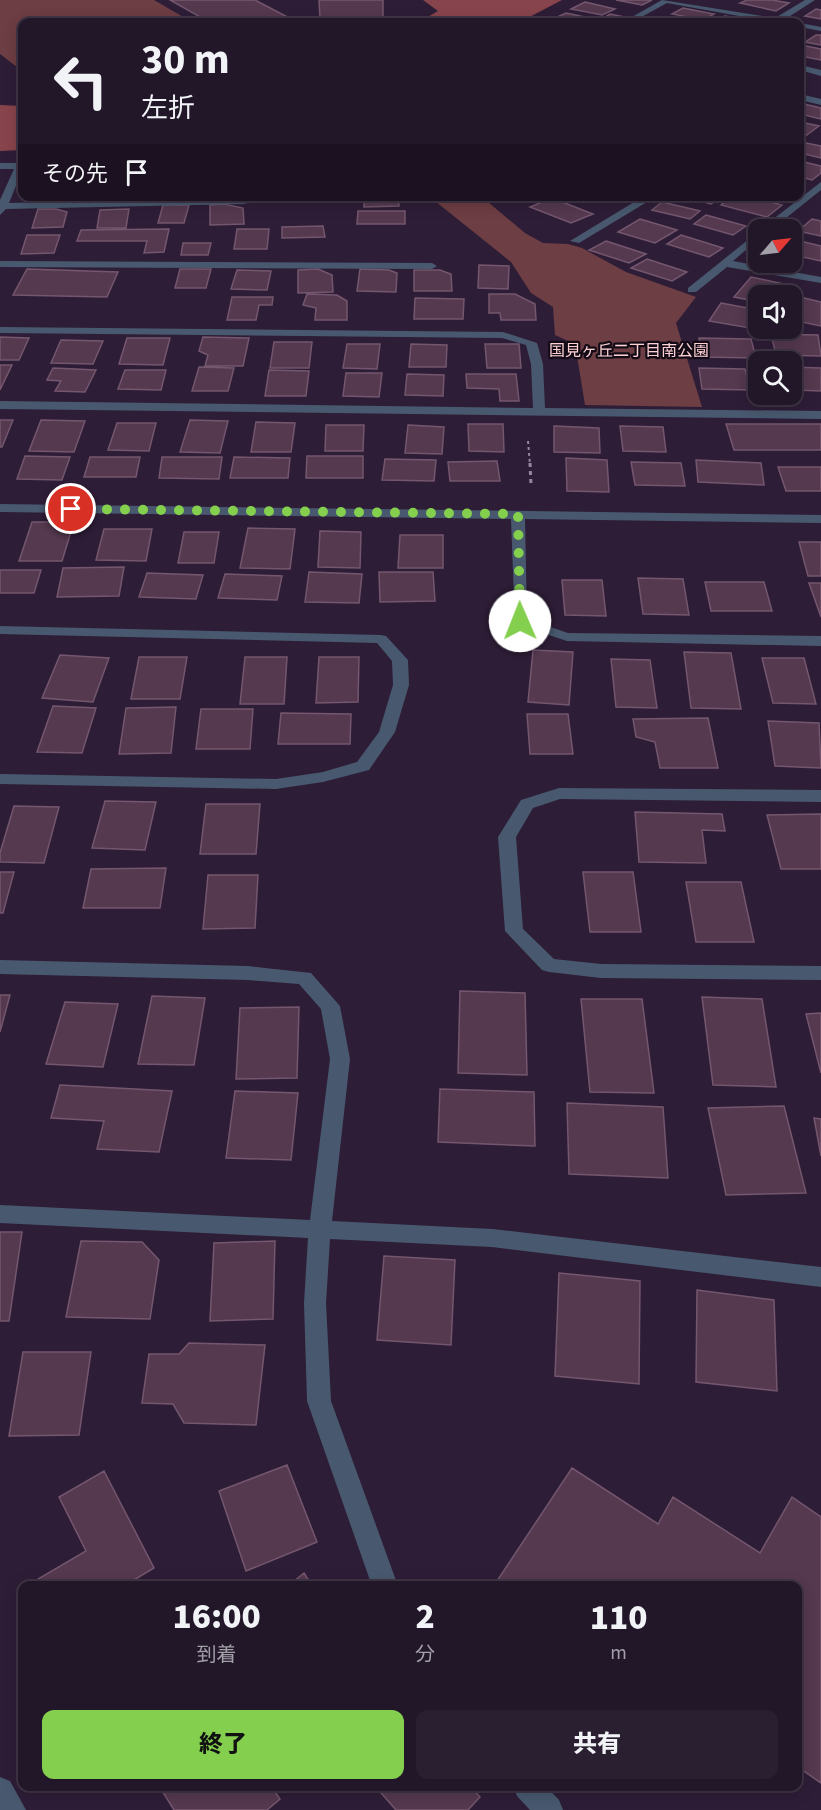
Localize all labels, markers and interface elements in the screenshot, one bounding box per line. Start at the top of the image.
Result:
text: 30 m [141,30,230,90]
icon: left [42,42,120,120]
text: 左折 [141,89,195,128]
icon: arrive [120,156,153,189]
text: その先 [42,158,108,190]
north arrow [748,219,802,273]
map controls [748,219,802,405]
button: sound [748,285,802,339]
park label: 国見ヶ丘二丁目南公園 [549,340,709,362]
button: search [748,351,802,405]
pin [45,483,96,534]
icon: arrive [54,492,87,525]
position arrow [488,589,552,653]
text: 16:00 [173,1591,261,1642]
text: 2 [416,1591,435,1642]
text: 110 [590,1592,647,1643]
text: m [610,1639,627,1667]
text: 到着 [197,1641,237,1669]
text: 分 [415,1641,435,1669]
button: 終了 [42,1710,404,1779]
button: 共有 [416,1710,778,1779]

